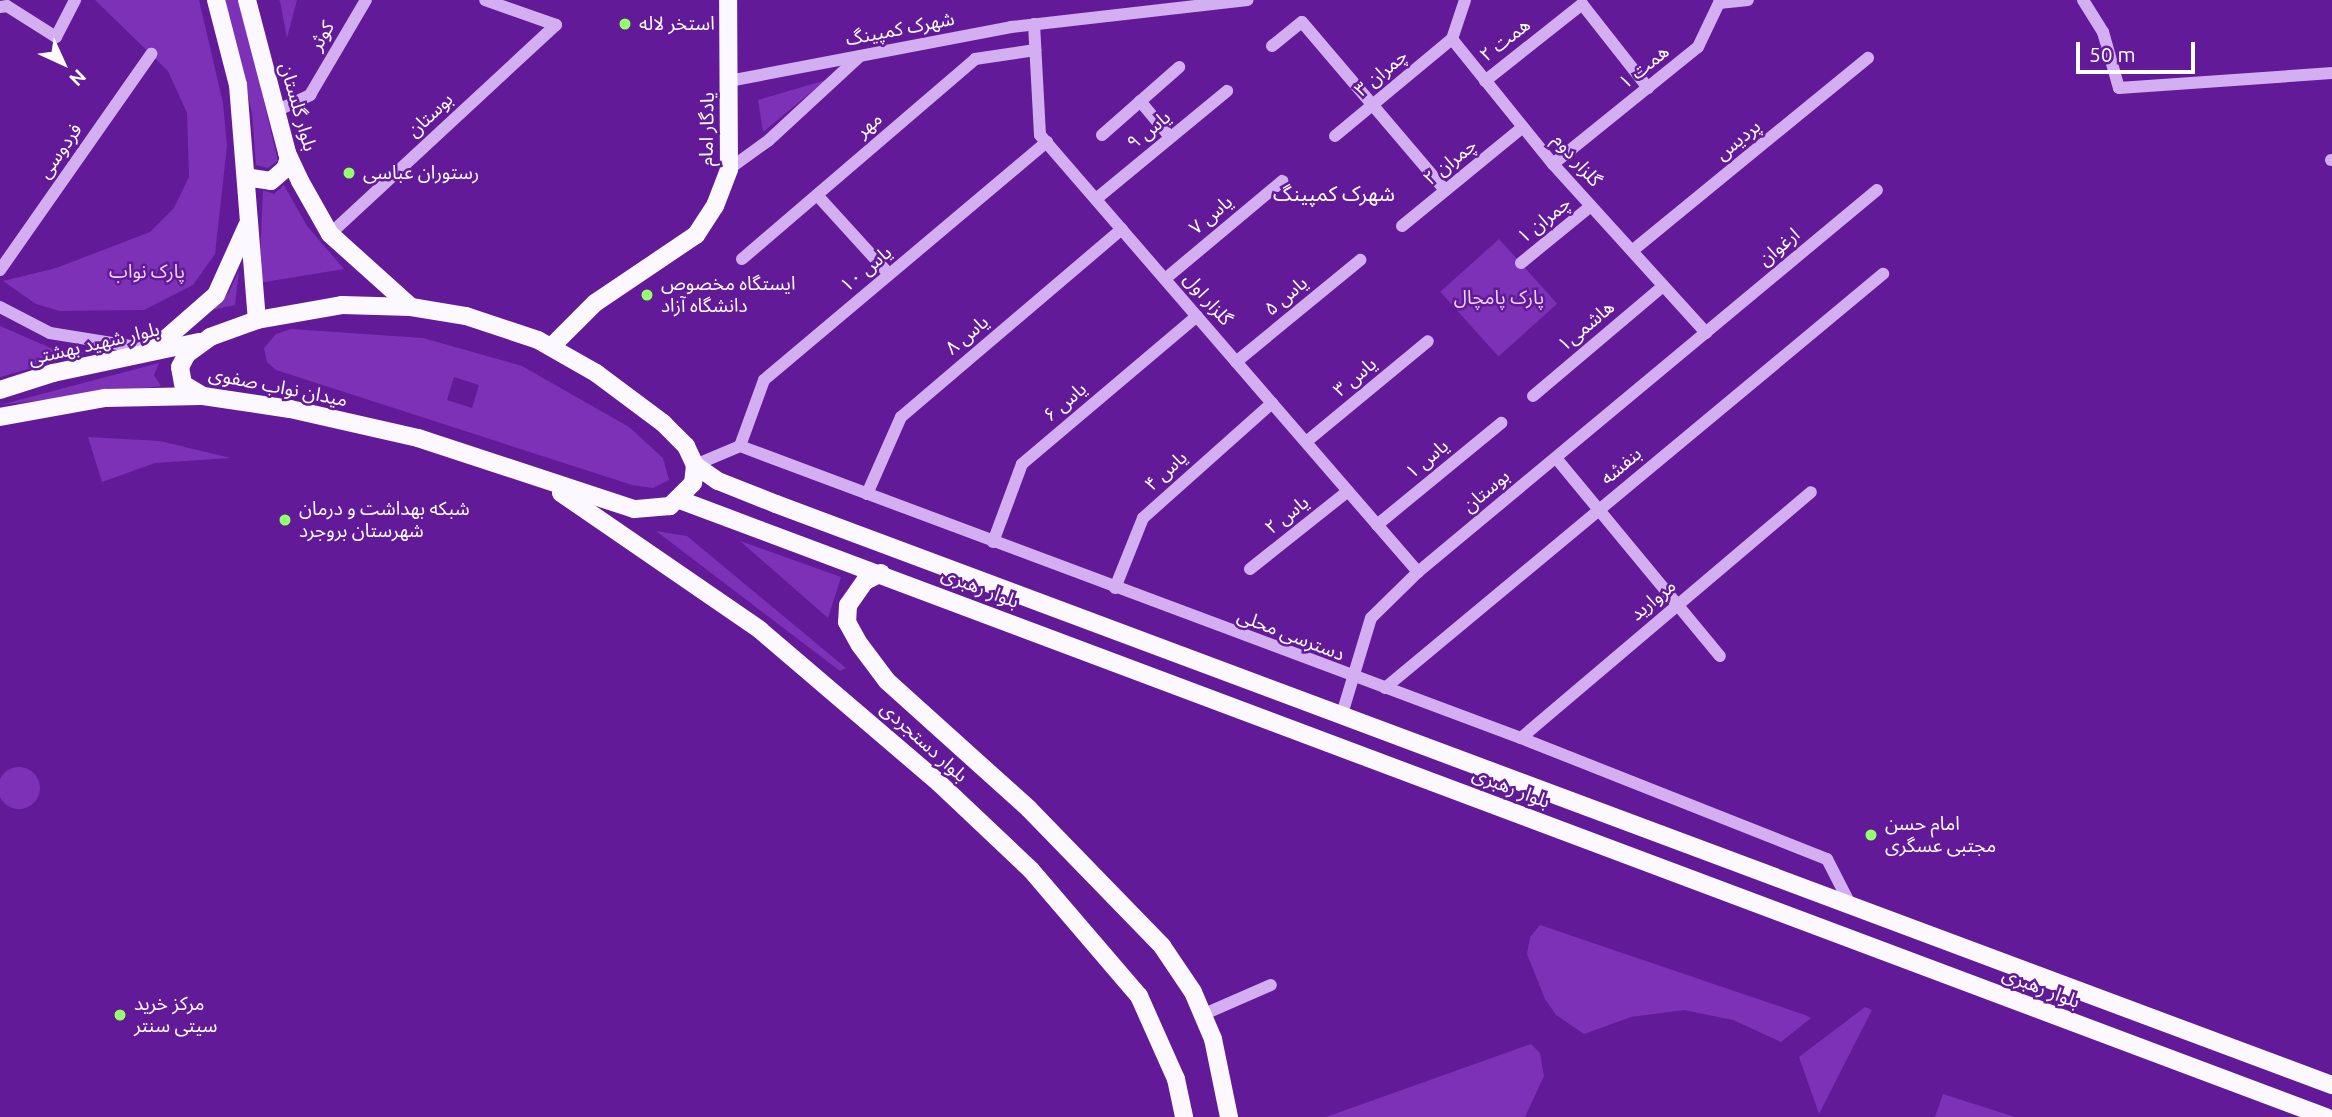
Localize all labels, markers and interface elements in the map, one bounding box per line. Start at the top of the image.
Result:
street label: شهرک کمپینگ [844,7,956,51]
place label: استخر لاله [639,13,715,35]
street label: همت ۲ [1475,13,1535,67]
marker: استخر لاله [617,16,633,32]
street label: کوثر [305,17,339,55]
north arrow [28,28,98,98]
scale bar [2080,28,2199,72]
street label: همت ۱ [1614,40,1674,94]
text: 50 m [2089,42,2136,66]
street label: چمران ۳ [1350,44,1412,102]
street label: بلوار گلستان [275,60,321,154]
text: N [65,65,91,91]
street label: بوستان [402,88,458,142]
street label: یادگار امام [695,92,719,166]
street label: یاس ۹ [1123,106,1175,154]
street label: مهر [851,108,887,142]
street label: پردیس [1711,115,1765,165]
street label: فردوسی [33,119,87,183]
street label: گلزار دوم [1548,129,1606,191]
street label: چمران ۲ [1419,134,1481,190]
place label: رستوران عباسی [363,162,479,184]
marker: رستوران عباسی [341,165,357,181]
district label: شهرک کمپینگ [1273,180,1395,206]
street label: یاس ۷ [1185,190,1237,240]
street label: چمران ۱ [1513,192,1575,248]
street label: ارغوان [1754,223,1804,271]
street label: یاس ۱۰ [836,241,896,297]
park label: پارک نواب [109,261,185,283]
street label: گلزار اول [1179,268,1237,330]
street label: یاس ۵ [1260,271,1312,321]
place label: ایستگاه مخصوص دانشگاه آزاد [661,273,796,317]
marker: ایستگاه مخصوص دانشگاه آزاد [639,287,655,303]
park label: پارک پامچال [1454,287,1544,309]
street label: هاشمی۱ [1553,296,1619,356]
street label: یاس ۸ [941,310,993,360]
street label: بلوار شهید بهشتی [26,318,162,370]
street label: یاس ۳ [1329,352,1381,402]
street label: میدان نواب صفوی [207,362,349,412]
street label: یاس ۶ [1039,377,1091,427]
street label: یاس ۱ [1401,434,1453,484]
street label: بنفشه [1596,442,1646,490]
street label: یاس ۴ [1140,446,1192,496]
street label: بوستان [1458,465,1514,517]
street label: یاس ۲ [1261,491,1313,539]
place label: شبکه بهداشت و درمان شهرستان بروجرد [299,498,470,542]
marker: شبکه بهداشت و درمان شهرستان بروجرد [277,512,293,528]
street label: بلوار رهبری [938,563,1022,613]
street label: مروارید [1625,574,1681,626]
street label: دسترسی محلی [1234,604,1348,666]
street label: بلوار دستجردی [876,697,972,787]
street label: بلوار رهبری [1469,763,1553,813]
place label: امام حسن مجتبی عسگری [1885,813,1996,857]
marker: امام حسن مجتبی عسگری [1863,827,1879,843]
street label: بلوار رهبری [1999,963,2083,1013]
place label: مرکز خرید سیتی سنتر [134,993,217,1037]
marker: مرکز خرید سیتی سنتر [112,1007,128,1023]

